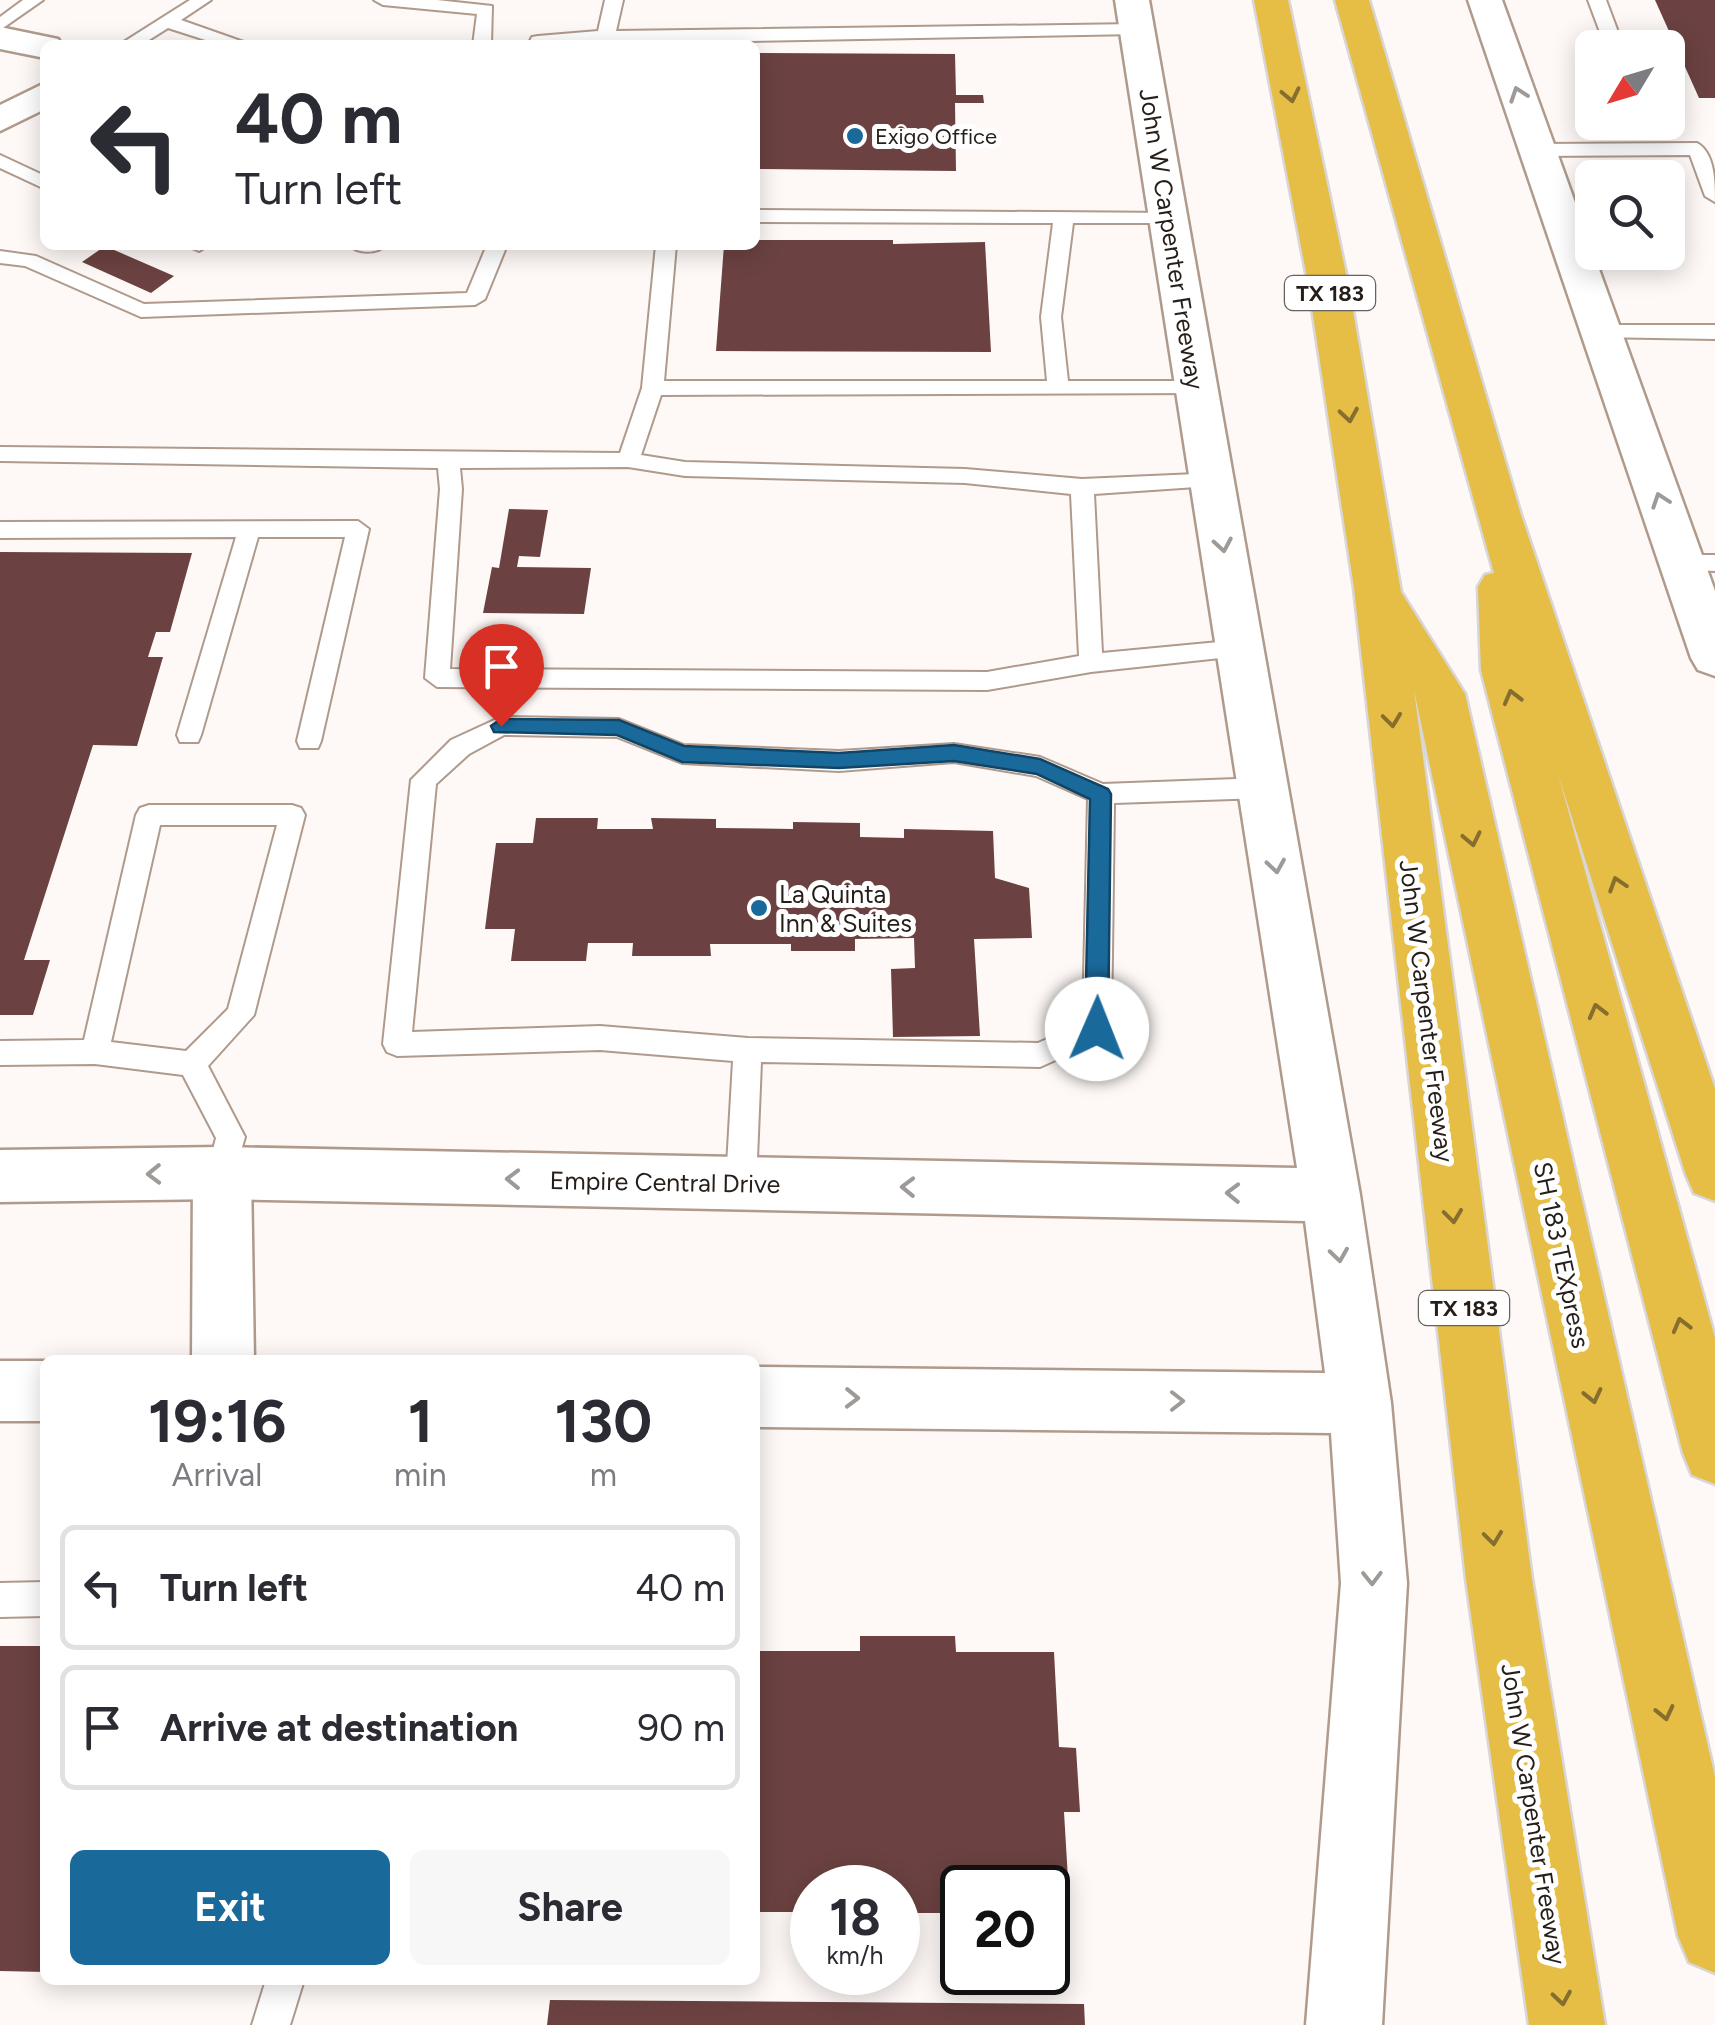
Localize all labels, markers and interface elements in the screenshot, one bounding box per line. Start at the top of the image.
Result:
north arrow [1575,30,1685,140]
map controls [1575,30,1685,270]
text: 40 m [235,76,402,161]
icon: left [70,80,200,210]
street label: John W Carpenter Freeway [1133,86,1211,392]
one-way arrow [1279,87,1300,104]
one-way arrow [1509,87,1530,104]
place label: Exigo Office [875,123,997,150]
marker: Exigo Office [844,125,866,147]
button: search [1575,160,1685,270]
text: Turn left [235,161,402,215]
road number: TX 183 [1285,276,1375,310]
one-way arrow [1338,407,1359,423]
one-way arrow [1651,493,1672,510]
one-way arrow [1211,537,1232,553]
pin [459,624,544,727]
icon: arrive [474,639,529,694]
one-way arrow [1503,689,1524,706]
one-way arrow [1381,712,1402,728]
one-way arrow [1460,830,1481,847]
one-way arrow [1265,857,1286,874]
street label: John W Carpenter Freeway [1394,858,1460,1164]
one-way arrow [1609,876,1629,893]
place label: La Quinta Inn & Suites [779,879,912,938]
marker: La Quinta Inn & Suites [748,897,770,919]
position arrow [1045,977,1149,1081]
one-way arrow [1587,1003,1608,1020]
street label: SH 183 TEXpress [1528,1159,1596,1351]
one-way arrow [145,1163,160,1185]
street label: Empire Central Drive [549,1165,781,1199]
one-way arrow [505,1168,521,1189]
one-way arrow [900,1176,916,1197]
one-way arrow [1225,1183,1241,1204]
one-way arrow [1441,1208,1462,1224]
one-way arrow [1328,1247,1349,1264]
road number: TX 183 [1419,1291,1509,1325]
one-way arrow [1672,1317,1693,1334]
text: 19:16 [148,1385,286,1457]
text: 1 [408,1385,433,1457]
text: 130 [555,1385,652,1457]
one-way arrow [846,1387,861,1409]
one-way arrow [1581,1387,1602,1404]
one-way arrow [1170,1391,1186,1412]
text: Arrival [172,1456,262,1494]
text: min [394,1456,447,1494]
text: m [590,1456,617,1494]
one-way arrow [1482,1530,1503,1547]
icon: left [75,1560,130,1615]
text: Turn left [160,1565,308,1611]
text: 40 m [635,1565,725,1611]
one-way arrow [1362,1571,1383,1587]
street label: John W Carpenter Freeway [1495,1661,1573,1967]
icon: arrive [75,1700,130,1755]
text: Arrive at destination [160,1705,518,1751]
text: 90 m [637,1705,725,1751]
one-way arrow [1653,1705,1674,1722]
button: Exit [70,1850,390,1965]
button: Share [410,1850,730,1965]
speed limit sign: 20 [940,1865,1070,1995]
text: 18 [829,1887,881,1948]
text: km/h [826,1940,884,1970]
one-way arrow [1551,1990,1572,2007]

